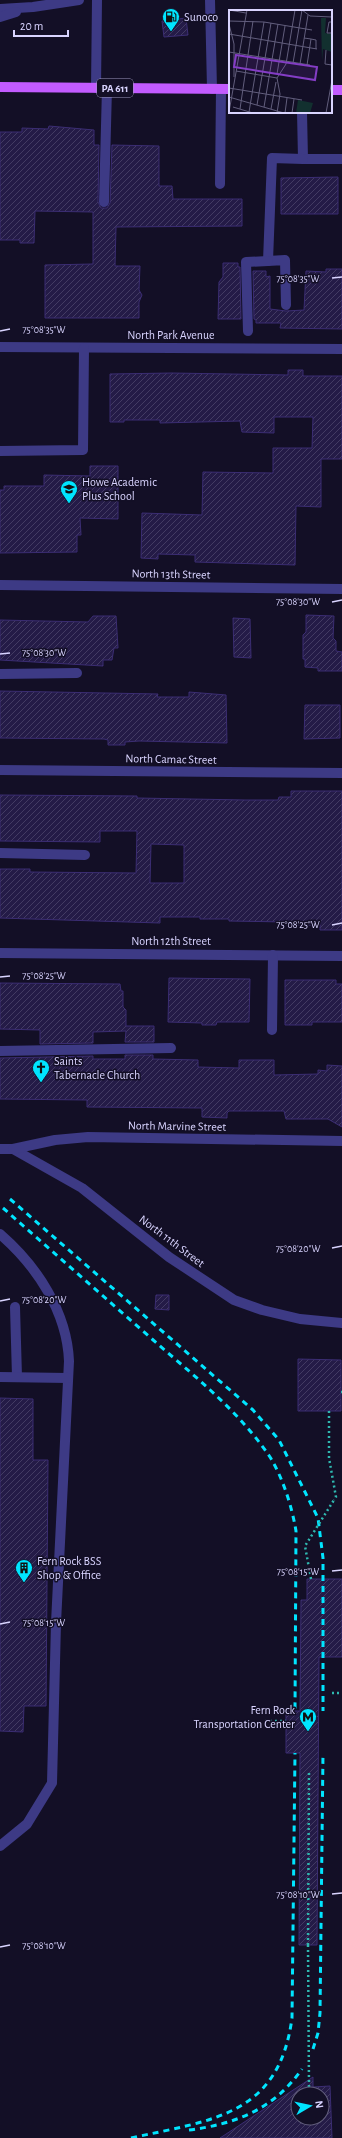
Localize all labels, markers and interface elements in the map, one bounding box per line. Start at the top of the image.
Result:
fuel station icon: Sunoco [161,7,181,32]
inset map [229,10,332,113]
place label: Sunoco [184,11,218,23]
scale bar [14,12,68,38]
text: 20 m [20,20,43,32]
road number: PA 611 [97,79,133,97]
text: 75°08'35"W [276,274,320,284]
text: 75°08'35"W [22,325,66,335]
street label: North Park Avenue [127,329,215,341]
place label: Howe Academic Plus School [82,476,157,502]
school or university icon: Howe Academic Plus School [59,479,79,504]
street label: North 13th Street [131,567,211,581]
text: 75°08'30"W [276,597,320,607]
text: 75°08'30"W [22,648,66,658]
street label: North Camac Street [125,752,217,766]
text: 75°08'25"W [276,920,320,930]
street label: North 12th Street [131,935,211,947]
text: 75°08'25"W [22,971,66,981]
place label: Saints Tabernacle Church [54,1055,140,1081]
church icon: Saints Tabernacle Church [31,1058,51,1083]
street label: North Marvine Street [128,1119,226,1133]
street label: North 11th Street [137,1213,207,1269]
text: 75°08'20"W [276,1244,320,1254]
text: 75°08'20"W [22,1295,66,1305]
place label: Fern Rock BSS Shop & Office [37,1555,102,1581]
building icon: Fern Rock BSS Shop & Office [14,1558,34,1583]
text: 75°08'15"W [277,1567,319,1577]
text: 75°08'15"W [23,1618,65,1628]
place label: Fern Rock Transportation Center [193,1704,296,1730]
metro station icon: Fern Rock Transportation Center [298,1707,318,1732]
text: 75°08'10"W [276,1890,320,1900]
text: 75°08'10"W [22,1941,66,1951]
north arrow [290,2086,330,2126]
text: N [313,2100,325,2109]

